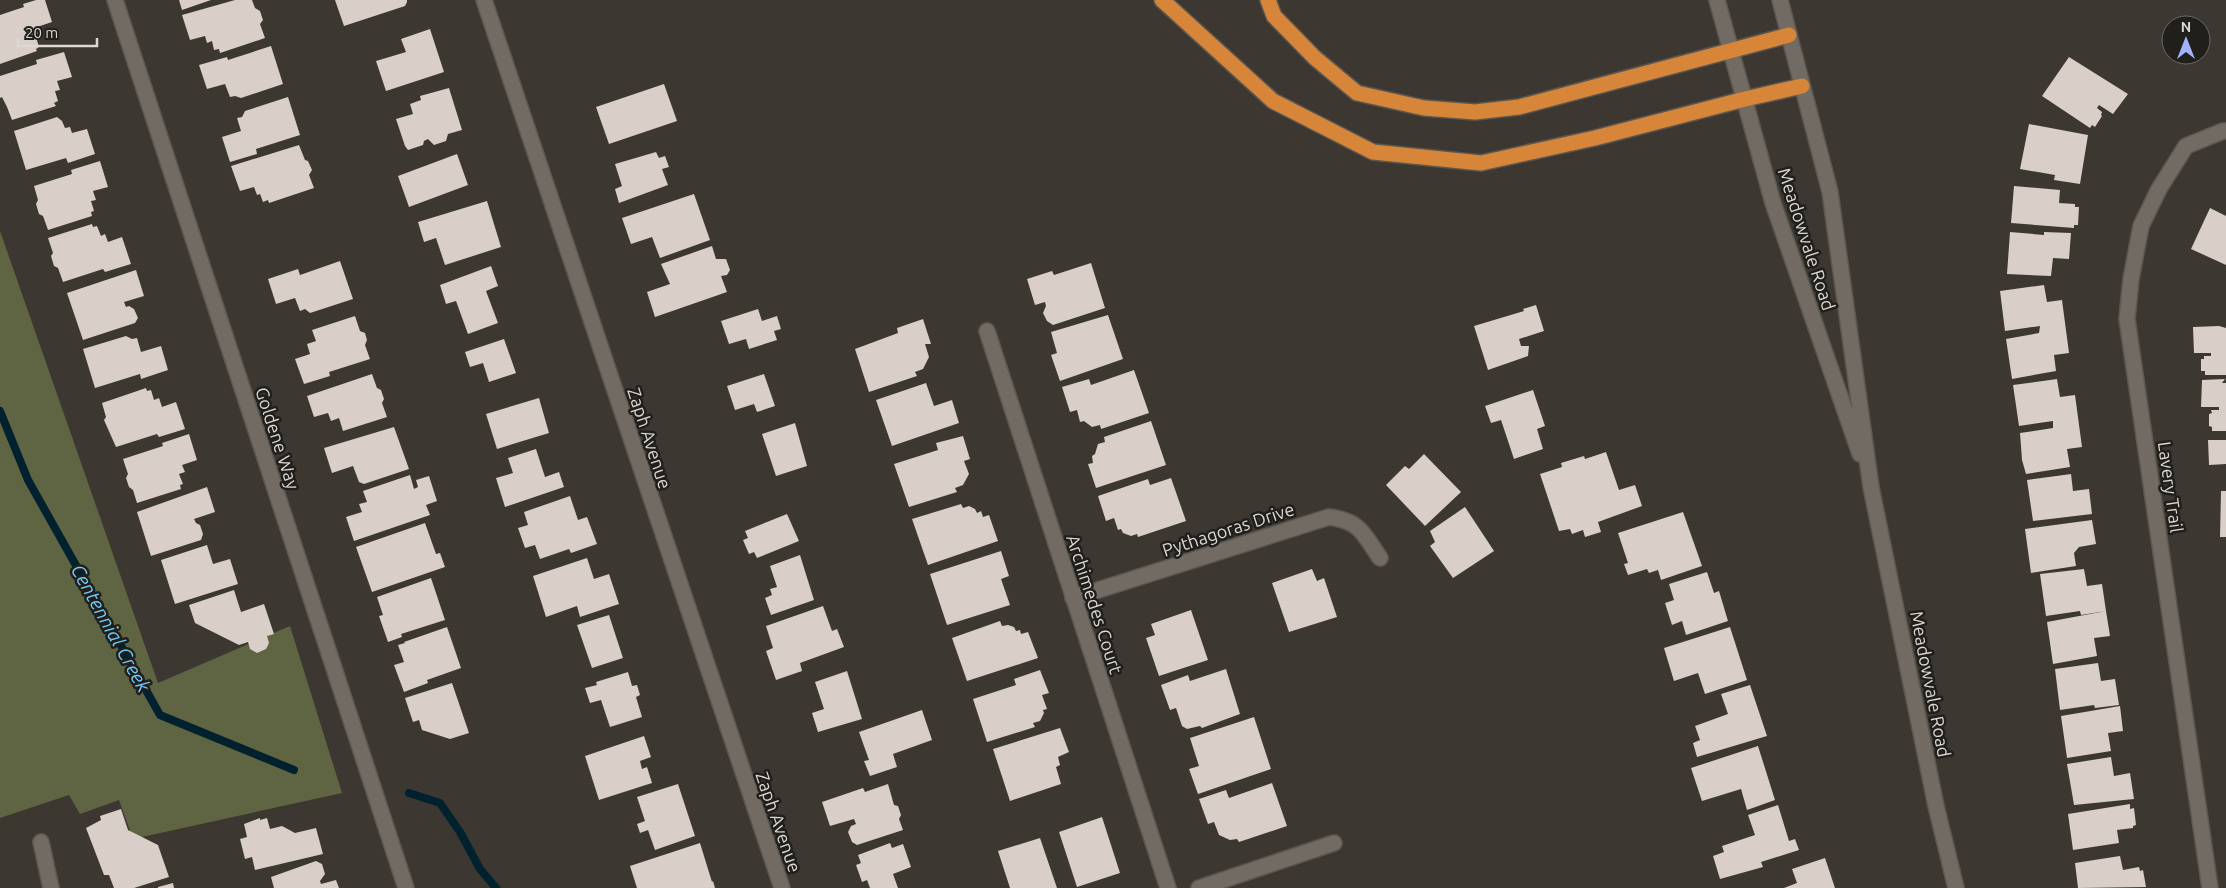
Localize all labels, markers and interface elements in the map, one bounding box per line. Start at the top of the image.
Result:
scale bar [18,15,96,47]
north arrow [2161,15,2211,65]
text: N [2181,19,2191,35]
text: 20 m [25,24,58,41]
street label: Meadowvale Road [1775,165,1839,313]
street label: Goldene Way [252,384,304,492]
street label: Zaph Avenue [624,385,676,491]
street label: Lavery Trail [2155,440,2187,534]
street label: Pythagoras Drive [1159,498,1297,560]
street label: Archimedes Court [1063,532,1127,676]
water label: Centennial Creek [67,560,155,696]
street label: Meadowvale Road [1907,609,1955,759]
street label: Zaph Avenue [752,769,806,875]

